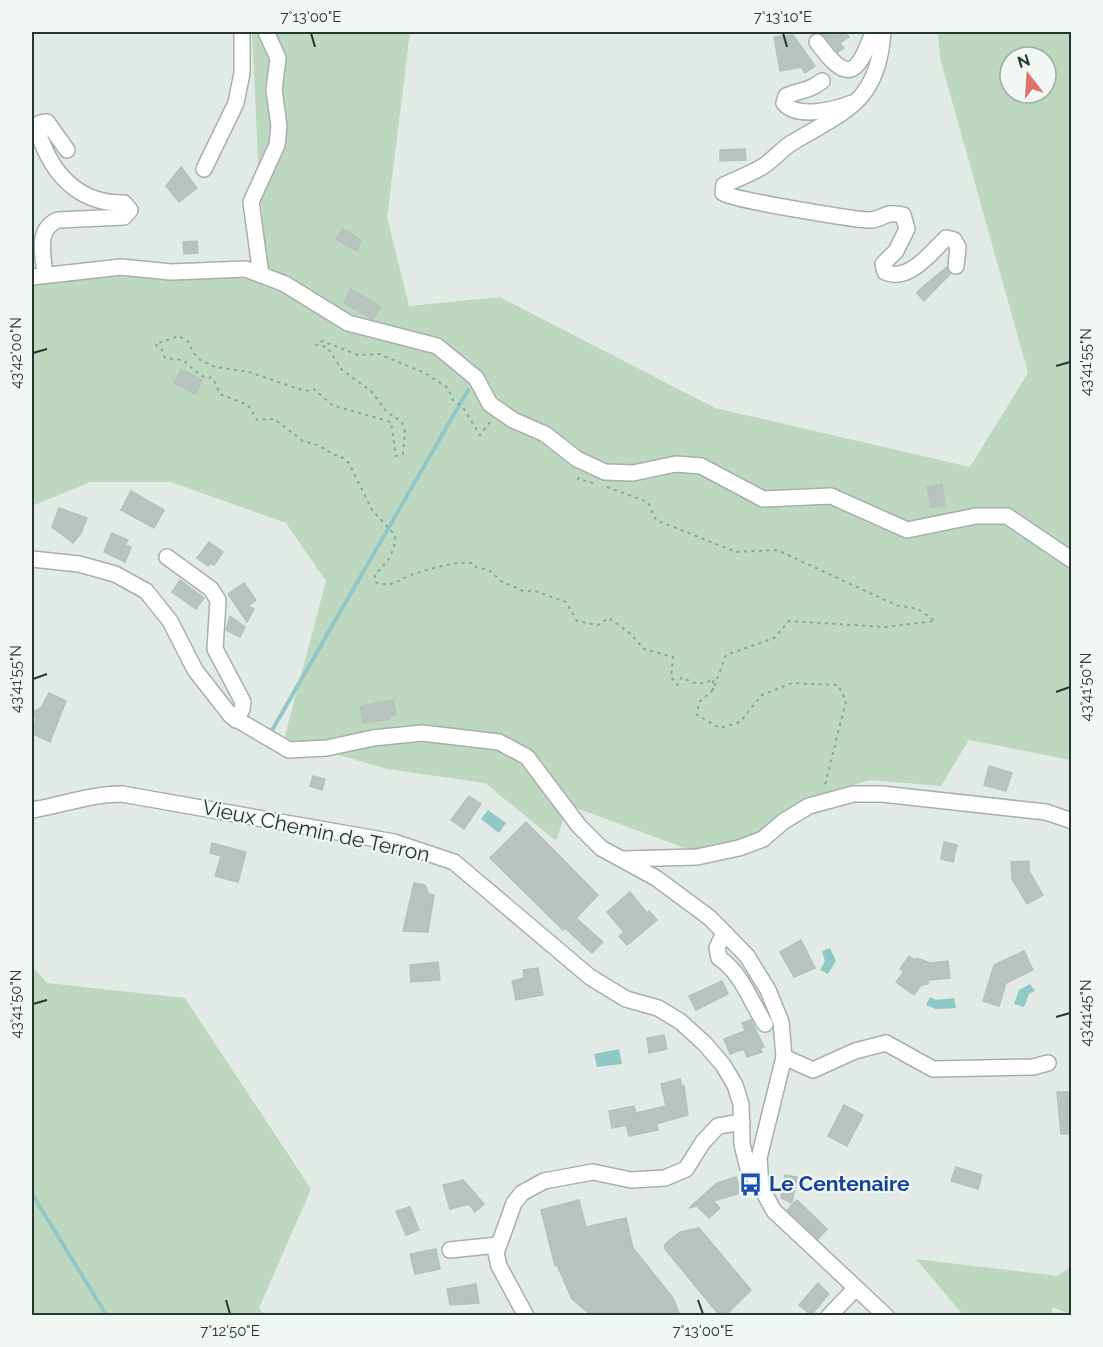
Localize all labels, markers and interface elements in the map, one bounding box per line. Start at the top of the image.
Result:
text: 7°13'00"E [280,8,342,26]
text: 7°13'10"E [754,8,812,26]
north arrow [998,45,1058,105]
text: N [1015,50,1032,72]
text: 43°42'00"N [7,317,25,389]
text: 43°41'55"N [1077,328,1095,396]
text: 43°41'55"N [7,645,25,713]
text: 43°41'50"N [1077,653,1095,721]
street label: Vieux Chemin de Terron [200,794,432,867]
text: 43°41'50"N [7,970,25,1038]
text: 43°41'45"N [1077,979,1095,1047]
bus stop icon: Le Centenaire [738,1171,764,1197]
place label: Le Centenaire [769,1171,910,1196]
text: 7°12'50"E [200,1322,260,1340]
text: 7°13'00"E [672,1322,734,1340]

